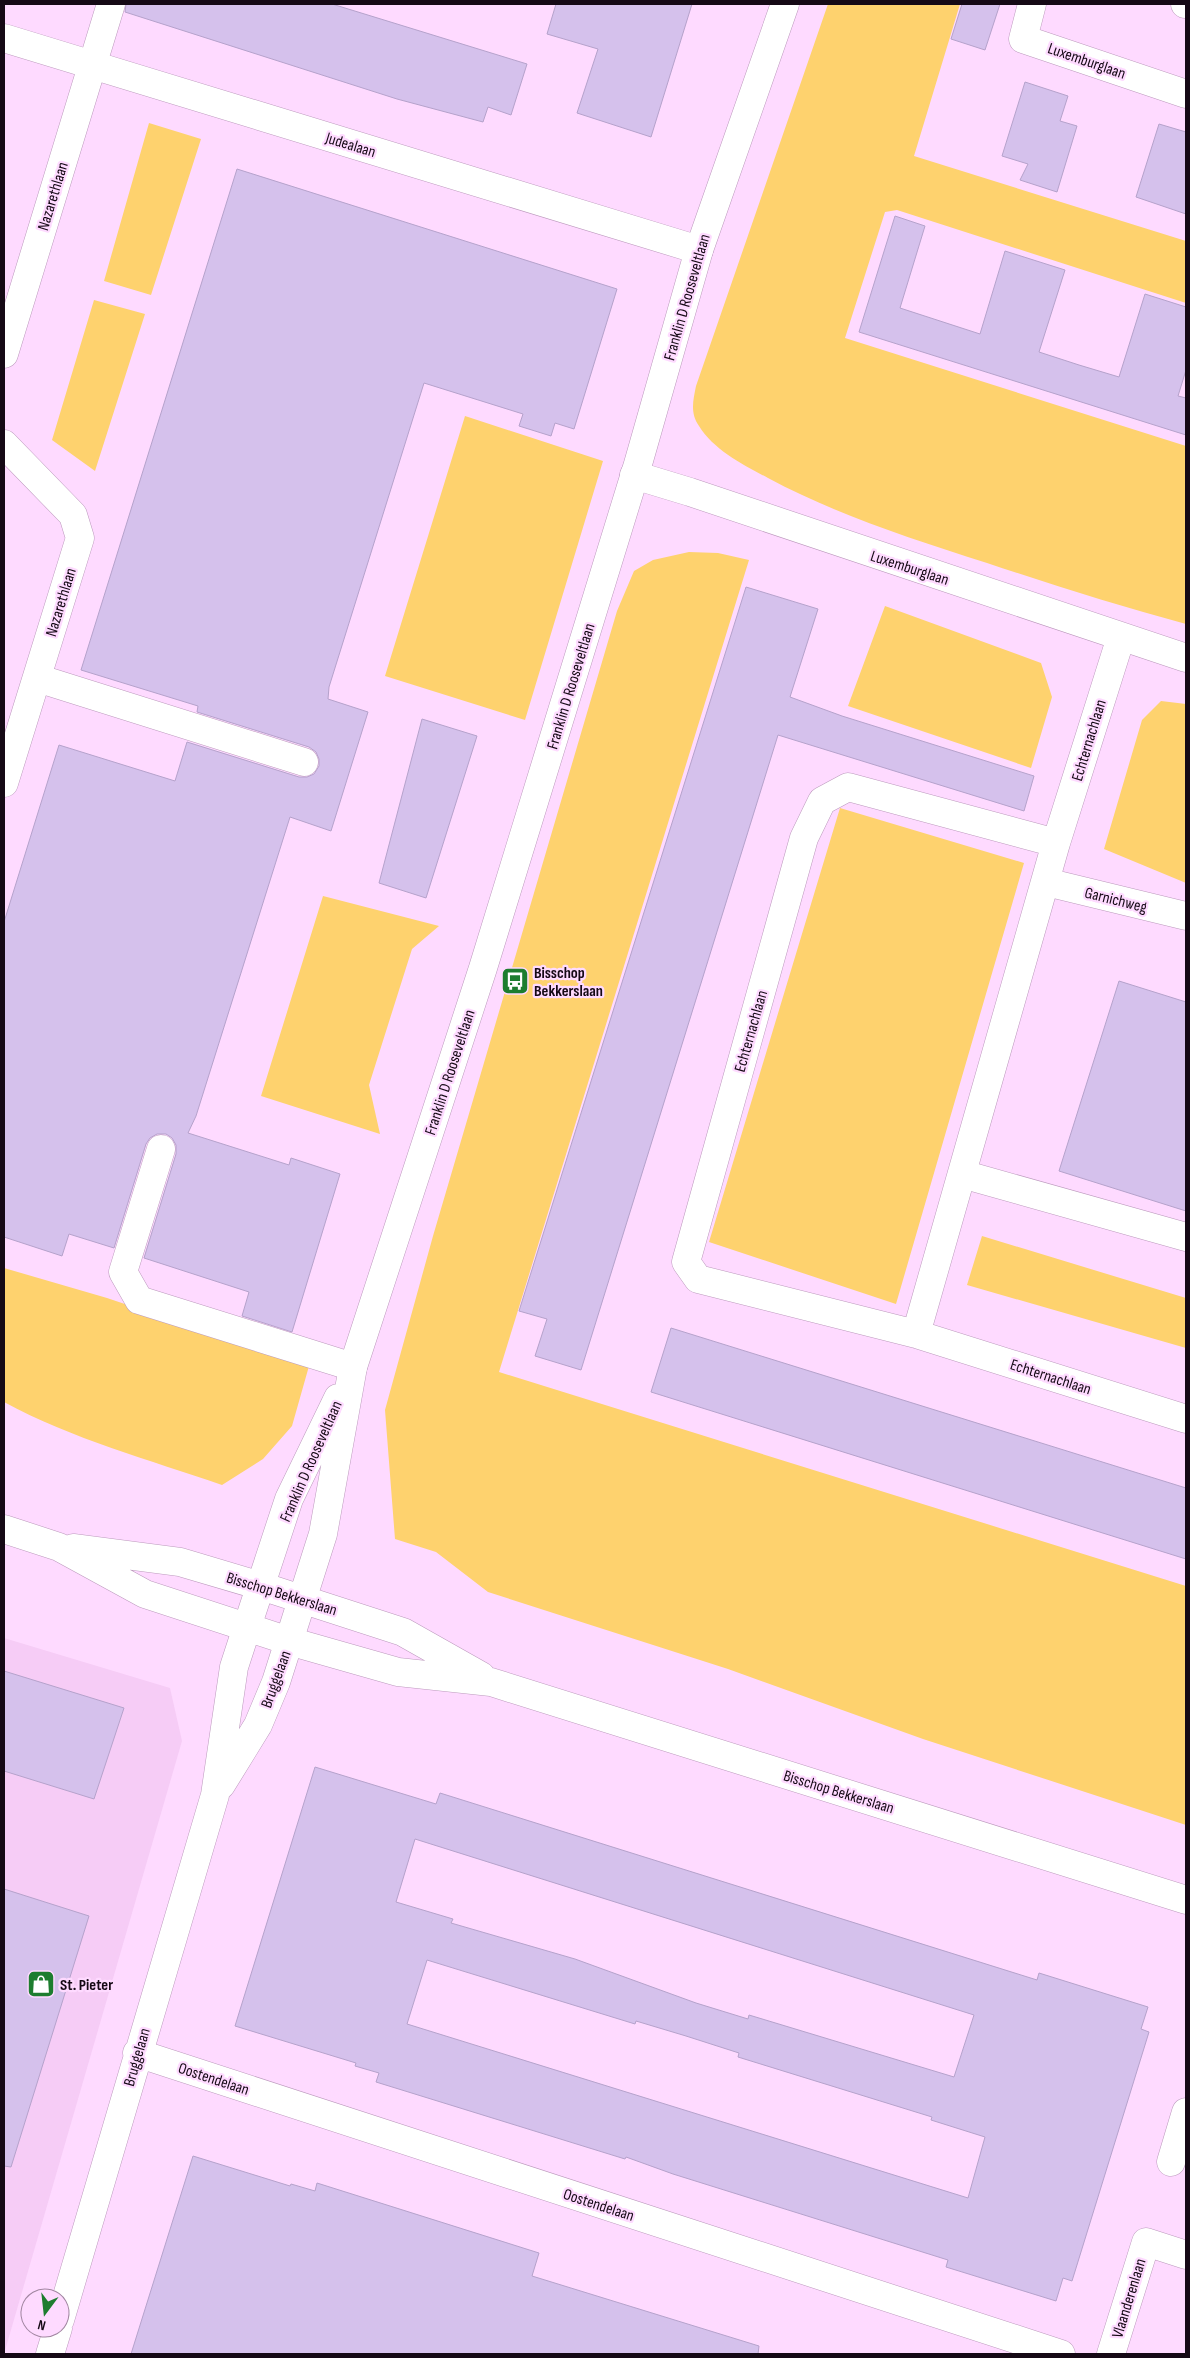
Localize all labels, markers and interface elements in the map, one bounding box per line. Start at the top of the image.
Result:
street label: Luxemburglaan [1045,39,1128,84]
street label: Judealaan [322,129,378,162]
street label: Nazarethlaan [34,160,73,233]
street label: Franklin D Rooseveltlaan [660,232,715,363]
street label: Luxemburglaan [868,547,951,590]
street label: Nazarethlaan [42,566,81,639]
street label: Franklin D Rooseveltlaan [543,621,600,752]
street label: Echternachlaan [1068,697,1111,783]
street label: Garnichweg [1083,884,1149,917]
place label: Bisschop Bekkerslaan [534,964,603,1001]
bus stop icon: Bisschop Bekkerslaan [500,966,530,996]
street label: Echternachlaan [731,988,772,1074]
street label: Franklin D Rooseveltlaan [421,1007,480,1138]
street label: Echternachlaan [1008,1355,1093,1399]
street label: Franklin D Rooseveltlaan [276,1398,347,1525]
street label: Bisschop Bekkerslaan [224,1569,339,1620]
street label: Bruggelaan [257,1648,296,1711]
street label: Bisschop Bekkerslaan [781,1767,896,1818]
shop icon: St. Pieter [26,1969,56,1999]
place label: St. Pieter [60,1976,113,1995]
street label: Bruggelaan [120,2026,155,2089]
street label: Oostendelaan [176,2059,251,2100]
street label: Oostendelaan [561,2185,636,2226]
street label: Vlaanderenlaan [1108,2256,1151,2341]
north arrow [20,2288,70,2338]
text: N [36,2316,48,2334]

